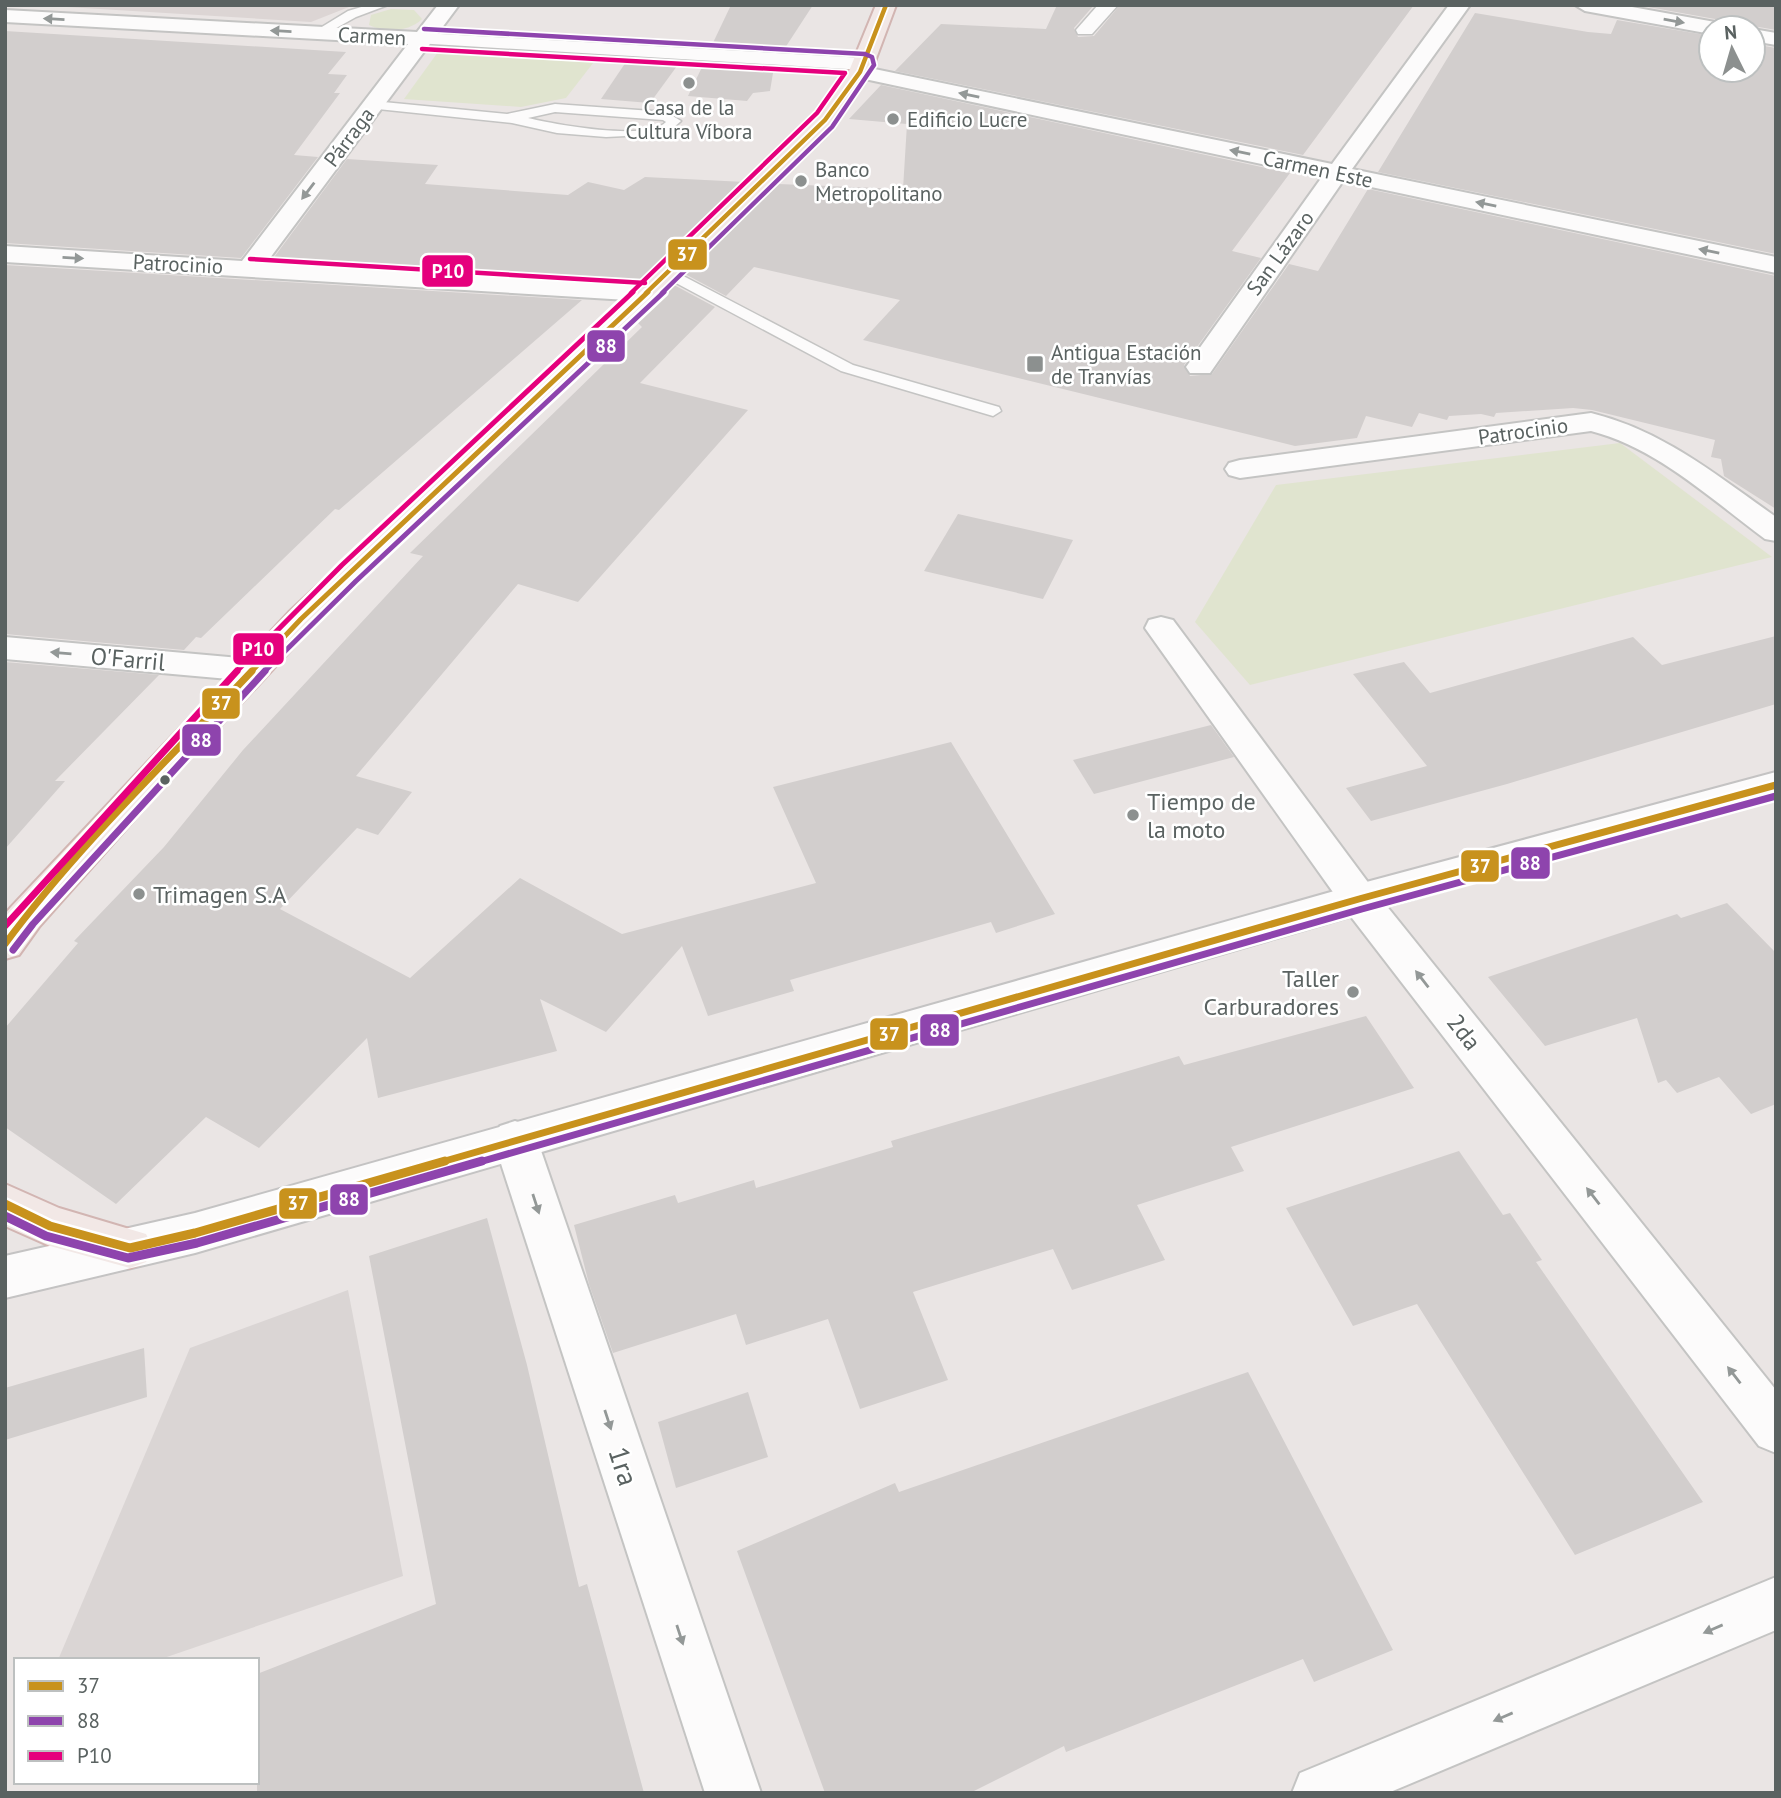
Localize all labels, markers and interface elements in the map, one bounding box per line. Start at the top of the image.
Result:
one-way arrow [43,13,65,24]
north arrow [1697,14,1767,84]
one-way arrow [1663,16,1685,27]
text: N [1723,20,1738,45]
street label: Carmen [337,21,407,51]
one-way arrow [270,25,292,36]
marker: Casa de la Cultura Víbora [681,75,697,91]
one-way arrow [958,90,980,101]
place label: Casa de la Cultura Víbora [626,94,752,145]
street label: Párraga [318,102,380,172]
place label: Edificio Lucre [907,106,1028,133]
marker: Edificio Lucre [885,111,901,127]
street label: Carmen Este [1261,144,1375,194]
one-way arrow [1229,147,1251,158]
place label: Banco Metropolitano [815,156,942,207]
marker: Banco Metropolitano [793,173,809,189]
one-way arrow [301,182,315,200]
one-way arrow [1475,199,1497,210]
street label: San Lázaro [1240,205,1320,301]
line badge: 37 [667,238,708,271]
text: 37 [676,242,698,266]
one-way arrow [1698,245,1720,256]
street label: Patrocinio [132,248,224,280]
one-way arrow [63,253,85,264]
line badge: P10 [421,254,474,288]
text: P10 [432,259,464,283]
line badge: 88 [586,329,626,363]
text: 88 [595,334,617,358]
place label: Antigua Estación de Tranvías [1051,339,1202,390]
marker: Antigua Estación de Tranvías [1025,354,1045,374]
street label: Patrocinio [1476,411,1570,451]
line badge: P10 [232,632,285,666]
text: P10 [242,637,274,661]
street label: O'Farril [89,640,167,678]
one-way arrow [50,647,72,658]
line badge: 37 [201,687,241,720]
text: 37 [210,691,232,715]
line badge: 88 [181,723,222,757]
text: 88 [190,728,212,752]
unlabelled marker [158,773,172,787]
place label: Tiempo de la moto [1147,786,1256,845]
marker: Tiempo de la moto [1125,807,1141,823]
line badge: 88 [1510,846,1551,880]
line badge: 37 [1460,849,1500,883]
text: 88 [1519,851,1541,875]
text: 37 [1469,854,1491,878]
place label: Trimagen S.A [153,879,286,910]
marker: Trimagen S.A [131,886,147,902]
place label: Taller Carburadores [1203,963,1339,1022]
one-way arrow [1415,970,1430,987]
marker: Taller Carburadores [1345,984,1361,1000]
street label: 2da [1440,1008,1488,1056]
line badge: 88 [919,1013,960,1047]
line badge: 37 [869,1017,909,1051]
text: 88 [929,1018,951,1042]
text: 37 [878,1022,900,1046]
line badge: 88 [329,1183,369,1216]
line badge: 37 [278,1187,318,1220]
text: 88 [338,1187,360,1211]
one-way arrow [1585,1188,1600,1206]
text: 37 [287,1191,309,1215]
one-way arrow [531,1193,542,1214]
one-way arrow [1727,1366,1741,1384]
one-way arrow [604,1409,614,1430]
street label: 1ra [600,1442,648,1490]
one-way arrow [1702,1624,1723,1635]
one-way arrow [676,1625,686,1646]
legend [14,1658,259,1784]
text: 37 [77,1672,100,1699]
text: 88 [77,1707,100,1734]
one-way arrow [1492,1711,1513,1722]
text: P10 [77,1742,112,1769]

